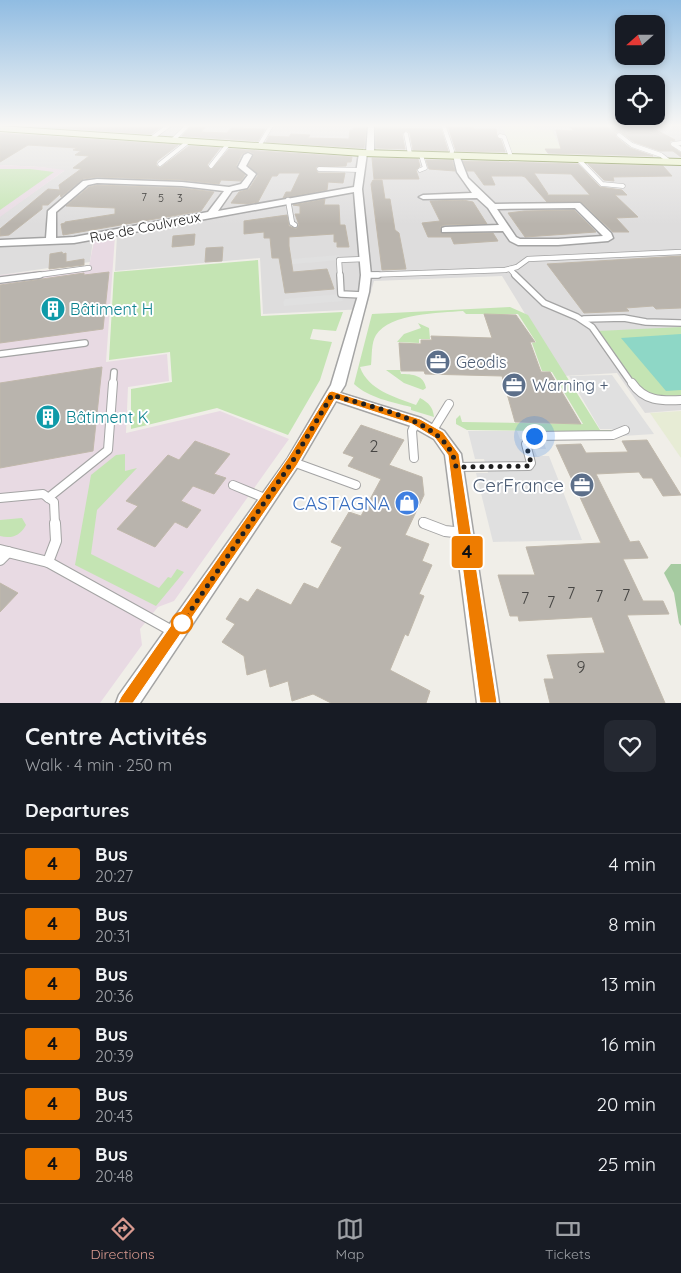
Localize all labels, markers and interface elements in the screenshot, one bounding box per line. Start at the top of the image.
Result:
north arrow [615,15,665,65]
map controls [615,15,665,125]
button: locate [615,75,665,125]
house number: 7 [141,190,147,204]
house number: 5 [158,191,164,205]
house number: 3 [177,191,183,205]
street label: Rue de Coulvreux [88,207,202,247]
building icon: Bâtiment H [40,296,66,322]
place label: Bâtiment H [70,299,153,319]
office icon: Geodis [425,349,451,375]
place label: Geodis [456,352,506,372]
office icon: Warning + [501,372,527,398]
place label: Warning + [532,375,608,395]
building icon: Bâtiment K [35,404,61,430]
place label: Bâtiment K [66,407,149,427]
your location [522,424,547,449]
house number: 2 [370,436,379,456]
office icon: CerFrance [569,472,595,498]
place label: CerFrance [473,473,564,497]
shop icon: CASTAGNA [394,490,420,516]
place label: CASTAGNA [293,491,390,515]
line badge: 4 [451,536,483,568]
text: 4 [462,540,472,563]
house number: 7 [567,583,575,603]
house number: 7 [622,585,630,605]
house number: 7 [595,586,603,606]
house number: 7 [521,588,529,608]
house number: 7 [547,592,555,612]
unlabelled marker [171,612,193,634]
house number: 9 [577,657,586,677]
button: heart [604,720,656,772]
text: Centre Activités [25,721,207,751]
text: Walk · 4 min · 250 m [25,755,172,775]
text: Departures [25,798,129,822]
text: Bus [95,842,128,866]
text: 4 [47,852,58,875]
text: 4 min [608,852,656,876]
text: 20:27 [95,866,133,886]
text: Bus [95,902,128,926]
text: 4 [47,912,58,935]
text: 8 min [608,912,656,936]
text: 20:31 [95,926,131,946]
text: Bus [95,962,128,986]
text: 4 [47,972,58,995]
text: 13 min [601,972,656,996]
text: 20:36 [95,986,133,1006]
text: Bus [95,1022,128,1046]
text: 4 [47,1032,58,1055]
text: 16 min [601,1032,656,1056]
text: 20:39 [95,1046,134,1066]
text: Bus [95,1082,128,1106]
text: 4 [47,1092,58,1115]
text: 20 min [597,1092,656,1116]
text: 20:43 [95,1106,133,1126]
text: Bus [95,1142,128,1166]
text: 4 [47,1152,58,1175]
text: 25 min [598,1152,656,1176]
text: 20:48 [95,1166,133,1186]
tab: Directions [90,1215,155,1263]
tab: Map [336,1215,364,1263]
tab: Tickets [545,1215,590,1263]

